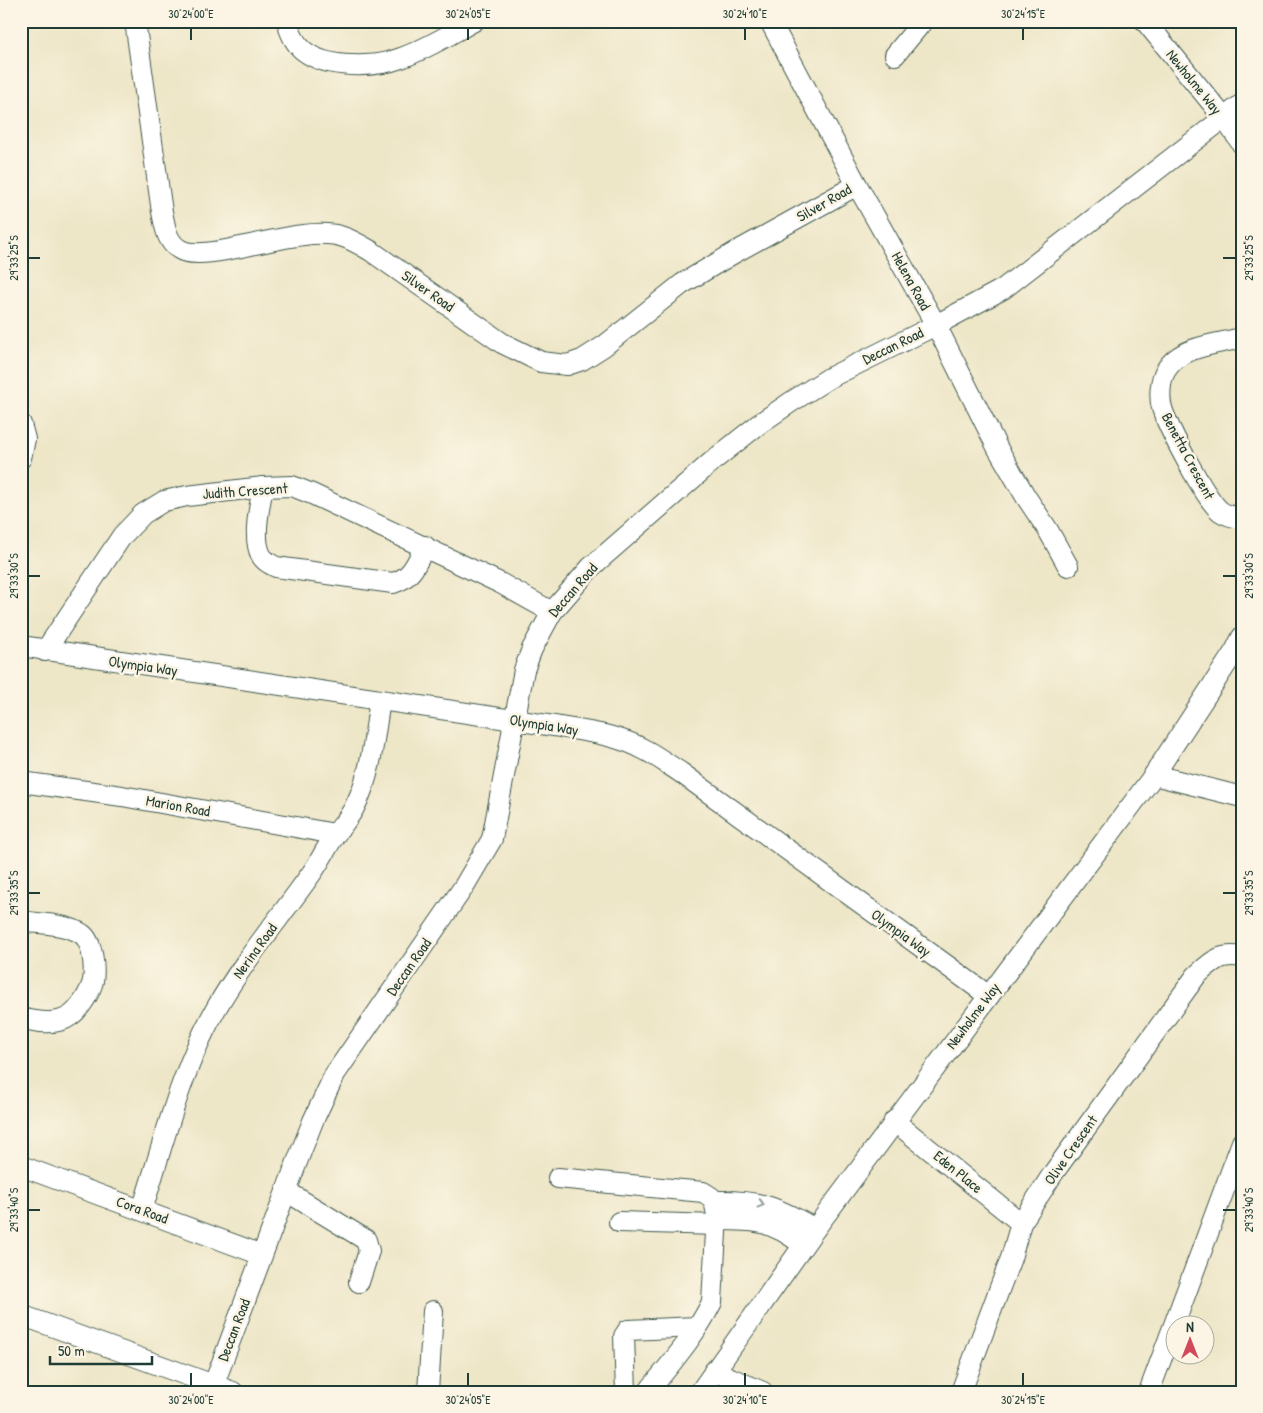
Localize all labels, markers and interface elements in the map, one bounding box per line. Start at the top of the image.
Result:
text: 30°24'00"E [168,5,214,22]
text: 30°24'05"E [445,5,491,22]
text: 30°24'10"E [723,5,768,22]
text: 30°24'15"E [1001,5,1046,22]
street label: Newholme Way [1162,45,1227,119]
street label: Silver Road [793,178,855,227]
text: 29°33'25"S [5,235,22,281]
text: 29°33'25"S [1240,235,1257,281]
street label: Helena Road [887,248,936,314]
street label: Silver Road [398,265,459,316]
street label: Deccan Road [859,322,927,369]
street label: Benetta Crescent [1157,409,1221,504]
street label: Judith Crescent [202,477,289,504]
text: 29°33'30"S [5,553,22,599]
text: 29°33'30"S [1240,553,1257,599]
street label: Deccan Road [543,558,602,621]
street label: Olympia Way [107,650,179,681]
street label: Olympia Way [508,709,580,740]
street label: Marion Road [144,790,212,821]
text: 29°33'35"S [5,870,22,916]
text: 29°33'35"S [1240,870,1257,916]
street label: Olympia Way [867,904,936,962]
street label: Nerina Road [227,919,282,983]
street label: Deccan Road [381,934,436,1000]
street label: Newholme Way [941,978,1005,1053]
street label: Olive Crescent [1039,1110,1103,1189]
street label: Eden Place [929,1145,987,1198]
text: 29°33'40"S [5,1187,22,1232]
text: 29°33'40"S [1240,1187,1257,1232]
street label: Cora Road [113,1190,171,1229]
one-way arrow [757,1199,765,1209]
street label: Deccan Road [212,1295,255,1364]
north arrow [1166,1316,1216,1366]
text: N [1186,1317,1194,1336]
scale bar [50,1333,152,1365]
text: 50 m [58,1340,85,1361]
text: 30°24'00"E [168,1391,214,1408]
text: 30°24'05"E [445,1391,491,1408]
text: 30°24'10"E [723,1391,768,1408]
text: 30°24'15"E [1001,1391,1046,1408]

